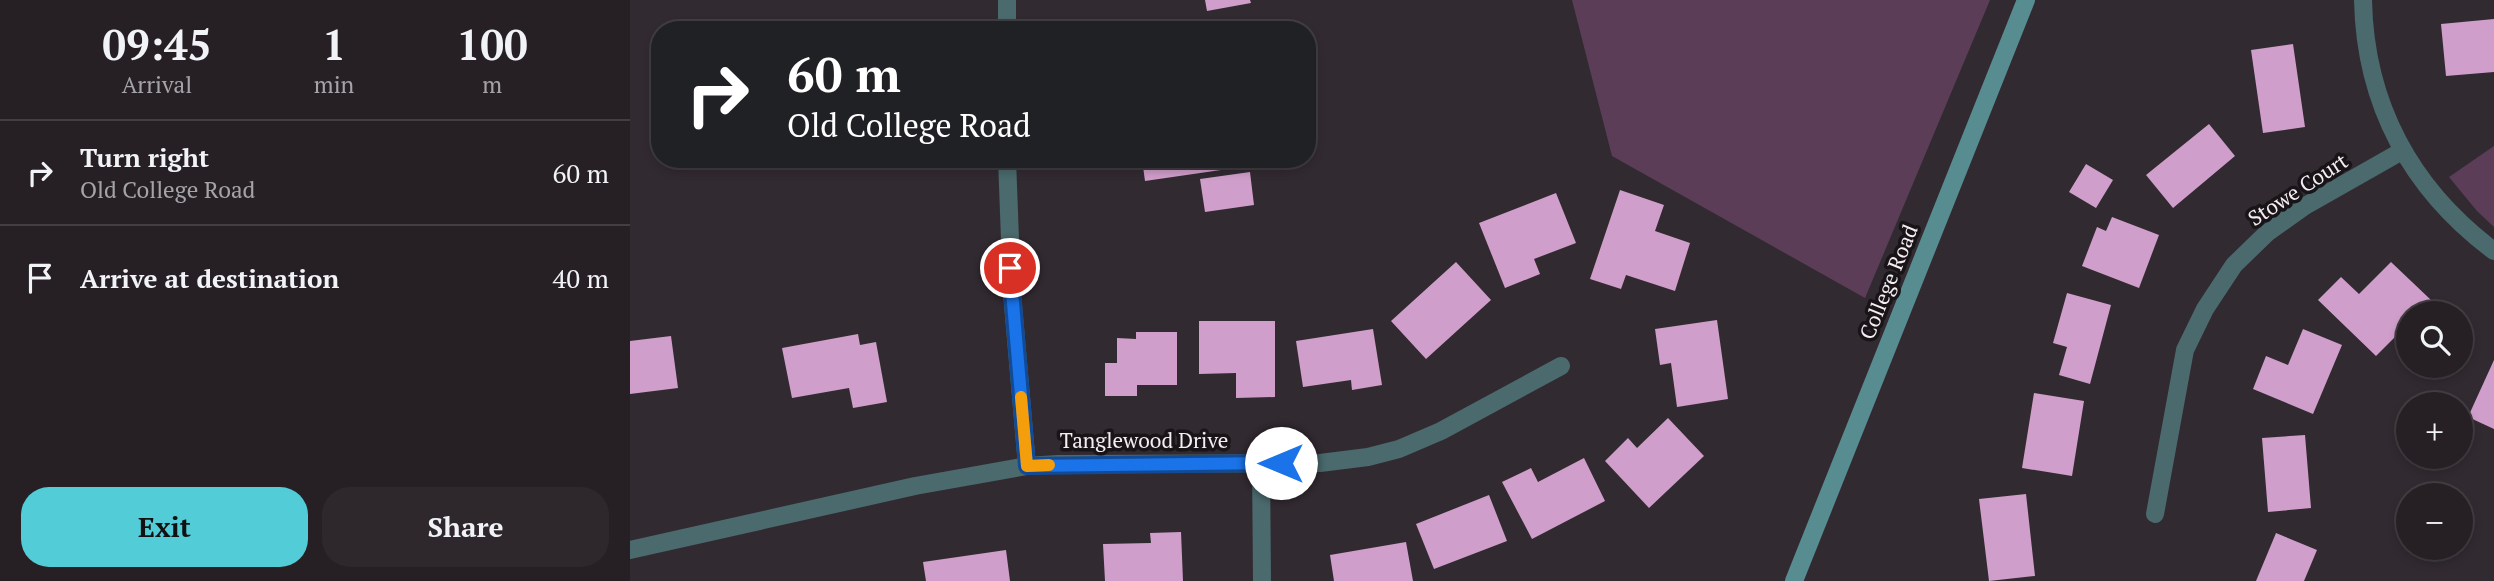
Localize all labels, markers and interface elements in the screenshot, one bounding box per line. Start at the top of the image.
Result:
text: 09:45 [102,16,212,72]
text: 1 [322,16,346,72]
text: 100 [457,16,528,72]
text: 60 m [787,41,901,106]
icon: right [672,49,763,140]
text: Arrival [122,69,192,100]
text: min [314,69,354,100]
text: m [482,69,502,100]
text: Old College Road [787,104,1031,146]
text: Turn right [80,140,209,174]
street label: Stowe Court [2242,146,2353,232]
icon: right [21,154,59,192]
text: 60 m [553,156,609,190]
text: Old College Road [80,174,255,205]
street label: College Road [1852,220,1924,343]
pin [980,238,1040,298]
icon: arrive [991,249,1029,287]
icon: arrive [21,259,59,297]
text: Arrive at destination [80,261,339,295]
text: 40 m [553,261,609,295]
map controls [2396,301,2473,560]
button: search [2396,301,2473,378]
button: + [2396,392,2473,469]
street label: Tanglewood Drive [1060,426,1228,454]
position arrow [1244,426,1318,500]
button: − [2396,483,2473,560]
button: Exit [21,487,308,567]
button: Share [322,487,609,567]

